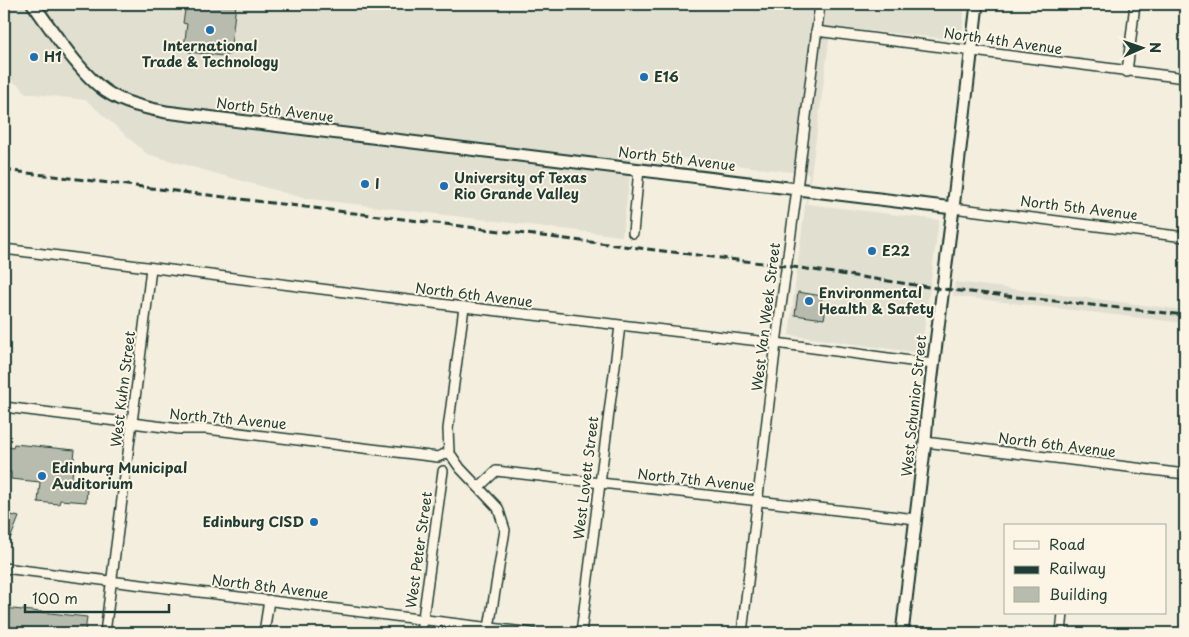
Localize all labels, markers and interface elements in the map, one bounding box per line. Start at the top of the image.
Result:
street label: North 4th Avenue [942,22,1064,59]
north arrow [1116,22,1166,72]
marker: International Trade & Technology [204,24,216,36]
place label: International Trade & Technology [142,35,278,72]
text: N [1145,42,1166,53]
place label: H1 [44,46,62,67]
marker: H1 [28,51,40,63]
place label: E16 [654,66,679,87]
marker: E16 [638,71,650,83]
street label: North 5th Avenue [215,92,335,127]
street label: North 5th Avenue [617,141,737,176]
place label: University of Texas Rio Grande Valley [454,167,587,204]
place label: I [375,173,380,194]
marker: I [359,178,371,190]
marker: University of Texas Rio Grande Valley [438,180,450,192]
street label: North 5th Avenue [1019,190,1139,225]
place label: E22 [882,240,910,261]
street label: West Van Week Street [746,241,785,392]
marker: E22 [866,245,878,257]
street label: North 6th Avenue [414,277,534,312]
place label: Environmental Health & Safety [819,282,934,319]
marker: Environmental Health & Safety [803,295,815,307]
street label: West Kuhn Street [105,329,140,448]
street label: West Schunior Street [896,334,931,478]
street label: North 7th Avenue [169,403,288,434]
street label: West Lovett Street [568,415,604,541]
street label: North 6th Avenue [997,427,1117,462]
place label: Edinburg Municipal Auditorium [52,457,187,494]
street label: North 7th Avenue [636,463,756,496]
marker: Edinburg Municipal Auditorium [36,470,48,482]
street label: West Peter Street [400,490,437,610]
place label: Edinburg CISD [203,511,304,532]
marker: Edinburg CISD [308,516,320,528]
legend [1004,524,1166,614]
text: Road [1049,532,1085,555]
text: Railway [1049,556,1106,579]
street label: North 8th Avenue [210,569,330,604]
scale bar [25,582,169,614]
text: Building [1049,582,1108,605]
text: 100 m [32,586,78,609]

